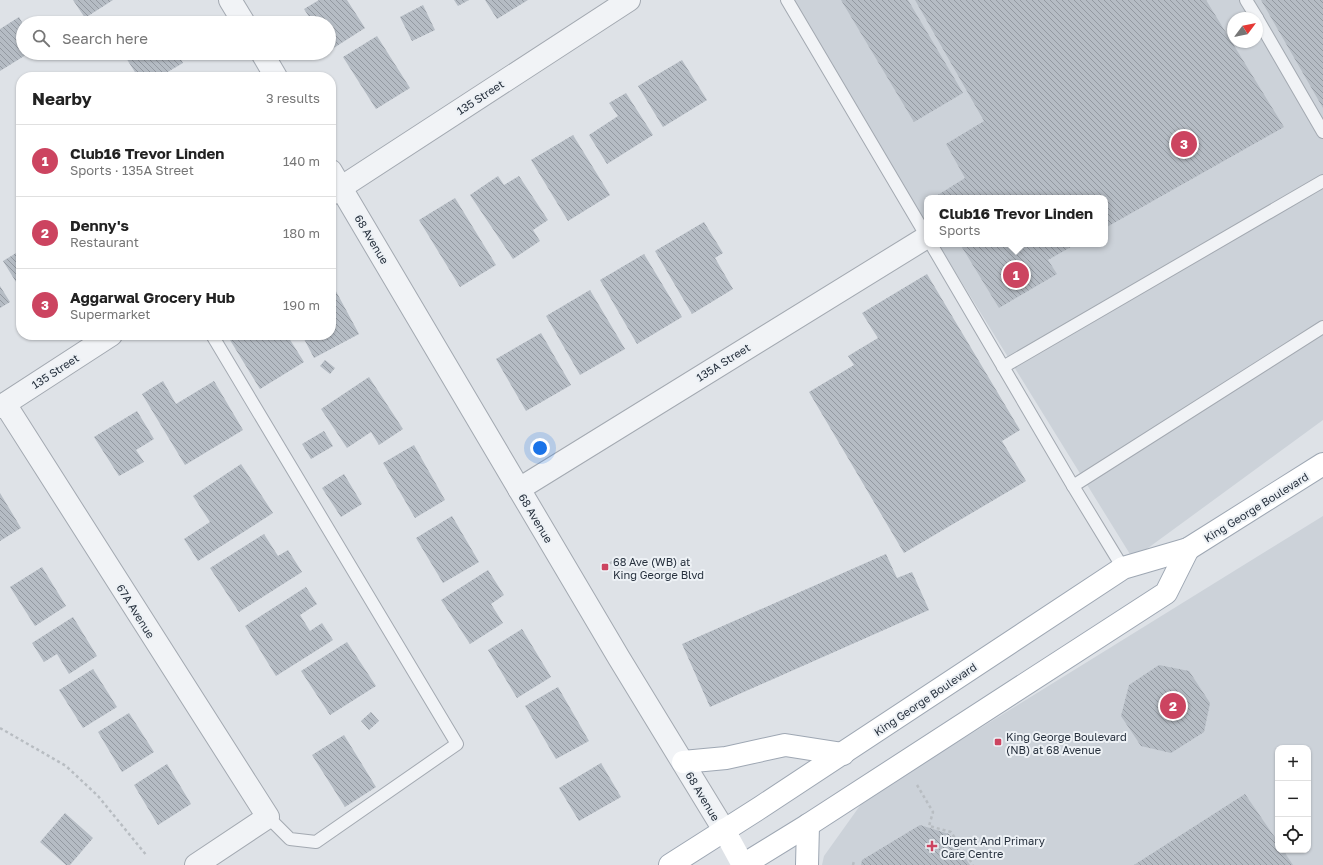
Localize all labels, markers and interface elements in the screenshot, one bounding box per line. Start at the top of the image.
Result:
north arrow [1227,12,1263,48]
search box [16,16,336,60]
icon: search [30,27,52,49]
text: Search here [62,29,148,47]
street label: 135 Street [454,77,506,117]
text: Nearby [32,88,92,109]
text: 3 results [266,90,320,106]
pin: 3 [1171,129,1197,159]
text: Club16 Trevor Linden [70,144,224,162]
text: 1 [42,153,48,169]
text: 140 m [283,153,320,169]
text: Sports · 135A Street [70,162,194,178]
popup [924,195,1108,247]
text: Club16 Trevor Linden [939,204,1093,222]
street label: 68 Avenue [352,212,392,266]
text: Denny's [70,216,129,234]
text: Sports [939,222,980,238]
text: 2 [41,225,49,241]
text: 180 m [283,225,320,241]
text: Restaurant [70,234,139,250]
pin: 1 [1003,260,1029,290]
text: Aggarwal Grocery Hub [70,288,235,306]
text: 3 [41,297,49,313]
text: 190 m [283,297,320,313]
text: Supermarket [70,306,151,322]
street label: 135A Street [694,340,752,384]
street label: 135 Street [29,351,81,391]
your location [530,438,550,458]
street label: King George Boulevard [1201,469,1311,545]
street label: 68 Avenue [516,491,556,545]
place label: 68 Ave (WB) at King George Blvd [613,555,704,581]
marker: 68 Ave (WB) at King George Blvd [600,562,610,572]
street label: 67A Avenue [114,582,158,640]
street label: King George Boulevard [871,660,979,738]
pin: 2 [1160,691,1186,721]
place label: King George Boulevard (NB) at 68 Avenue [1006,730,1127,756]
marker: King George Boulevard (NB) at 68 Avenue [993,737,1003,747]
map controls [1275,745,1311,853]
button: + [1275,745,1311,781]
street label: 68 Avenue [683,769,723,823]
button: − [1275,781,1311,817]
button: locate [1275,817,1311,853]
place label: Urgent And Primary Care Centre [941,834,1045,860]
marker: Urgent And Primary Care Centre [926,840,938,852]

